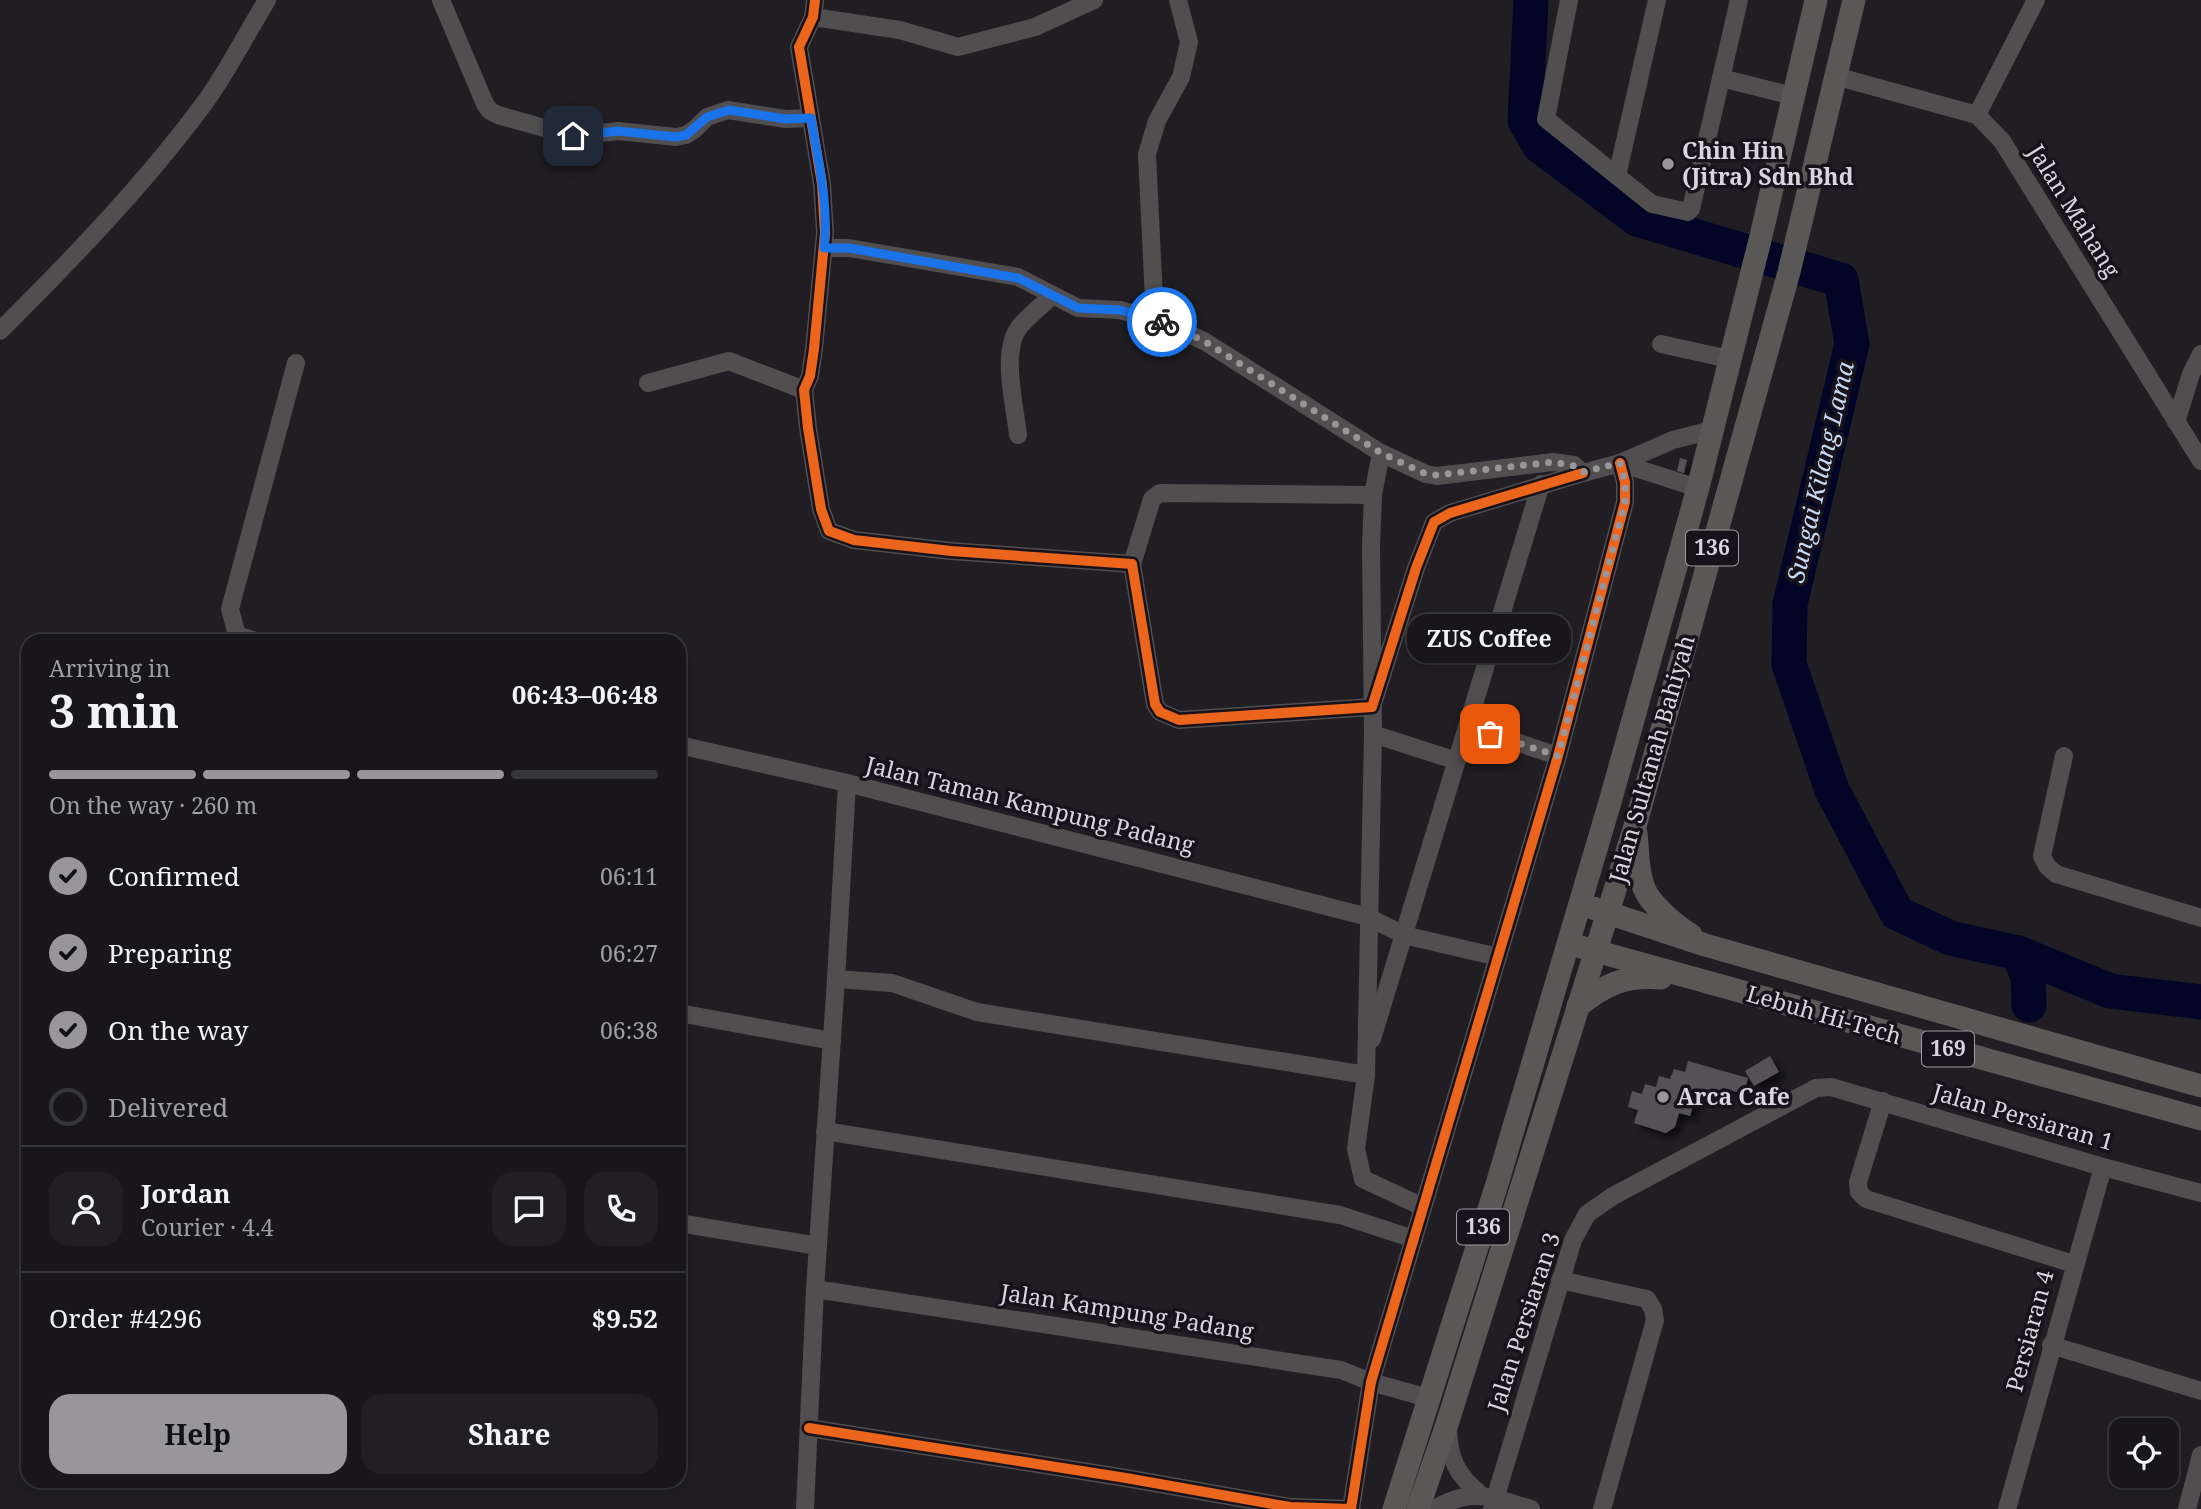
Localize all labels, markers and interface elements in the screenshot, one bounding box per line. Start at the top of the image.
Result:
pin [543,106,603,166]
icon: home [554,117,592,155]
place label: Chin Hin (Jitra) Sdn Bhd [1682,134,1854,192]
street label: Jalan Mahang [2021,137,2129,284]
marker: Chin Hin (Jitra) Sdn Bhd [1660,156,1676,172]
courier [1127,287,1197,357]
icon: bike [1143,303,1181,341]
water label: Sungai Kilang Lama [1778,358,1861,586]
road number: 136 [1686,530,1738,566]
callout: ZUS Coffee [1408,615,1572,664]
text: ZUS Coffee [1426,622,1552,654]
street label: Jalan Sultanah Bahiyah [1600,631,1702,887]
text: Arriving in [49,652,170,684]
text: 06:43–06:48 [512,676,658,712]
text: 3 min [49,679,179,741]
pin [1460,704,1520,764]
icon: bag [1471,715,1509,753]
street label: Jalan Taman Kampung Padang [862,747,1199,861]
text: On the way · 260 m [49,789,257,821]
icon: check [49,857,87,895]
text: Confirmed [108,858,240,894]
text: 06:11 [600,860,658,892]
icon: check [49,934,87,972]
text: Preparing [108,935,232,971]
text: 06:27 [600,937,658,969]
street label: Lebuh Hi-Tech [1743,977,1906,1051]
icon: check [49,1011,87,1049]
text: On the way [108,1012,248,1048]
text: 06:38 [600,1014,658,1046]
road number: 169 [1922,1032,1974,1066]
street label: Jalan Persiaran 1 [1928,1075,2117,1157]
place label: Arca Cafe [1677,1080,1790,1112]
text: Delivered [108,1089,228,1125]
marker: Arca Cafe [1655,1089,1671,1105]
button: person [49,1172,123,1246]
button: chat [492,1172,566,1246]
button: phone [584,1172,658,1246]
text: Jordan [141,1175,231,1211]
road number: 136 [1457,1210,1509,1244]
text: Courier · 4.4 [141,1211,274,1243]
street label: Jalan Persiaran 3 [1479,1228,1567,1416]
street label: Persiaran 4 [1997,1266,2061,1395]
street label: Jalan Kampung Padang [997,1275,1257,1347]
text: Order #4296 [49,1300,202,1336]
text: $9.52 [592,1300,658,1336]
button: Help [49,1394,347,1474]
button: Share [361,1394,658,1474]
map controls [2109,1418,2179,1488]
button: locate [2109,1418,2179,1488]

